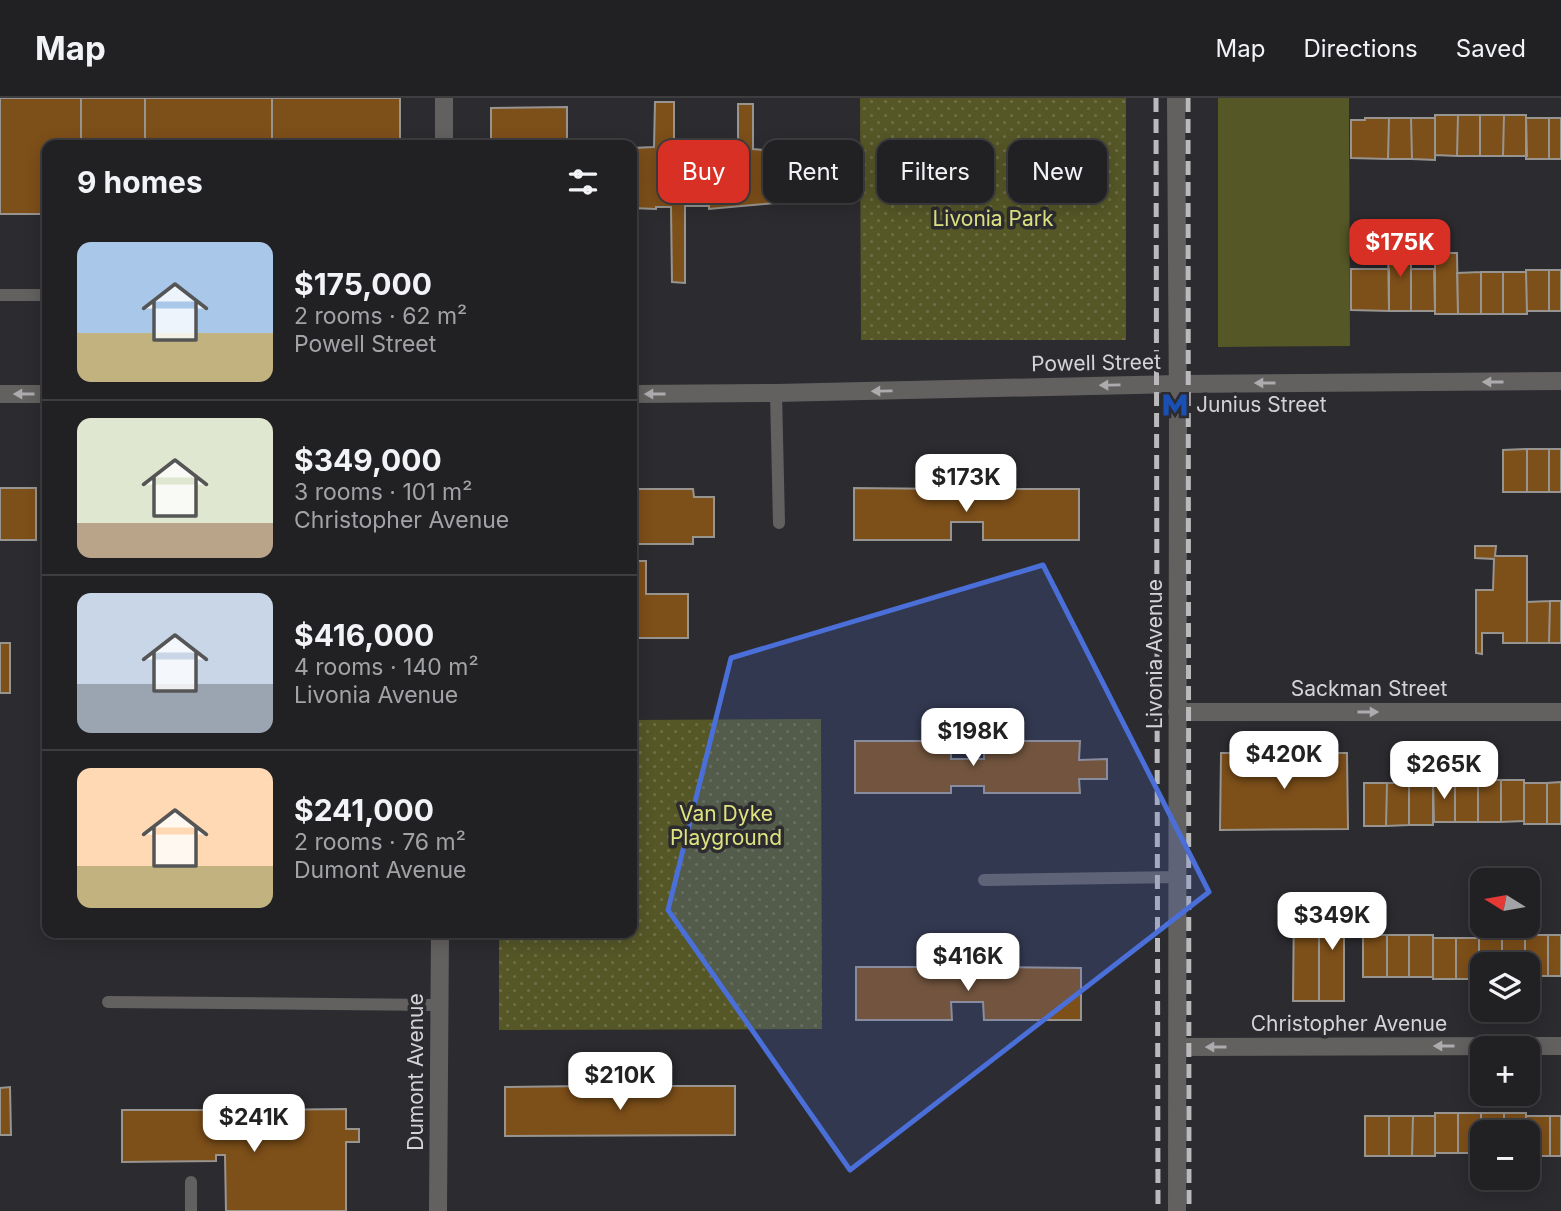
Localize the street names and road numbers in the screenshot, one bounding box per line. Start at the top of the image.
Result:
street label: Powell Street [1031,349,1161,376]
street label: Livonia Avenue [1142,579,1167,729]
street label: Sackman Street [1291,676,1447,701]
street label: Dumont Avenue [403,993,428,1151]
street label: Christopher Avenue [1251,1011,1447,1036]

